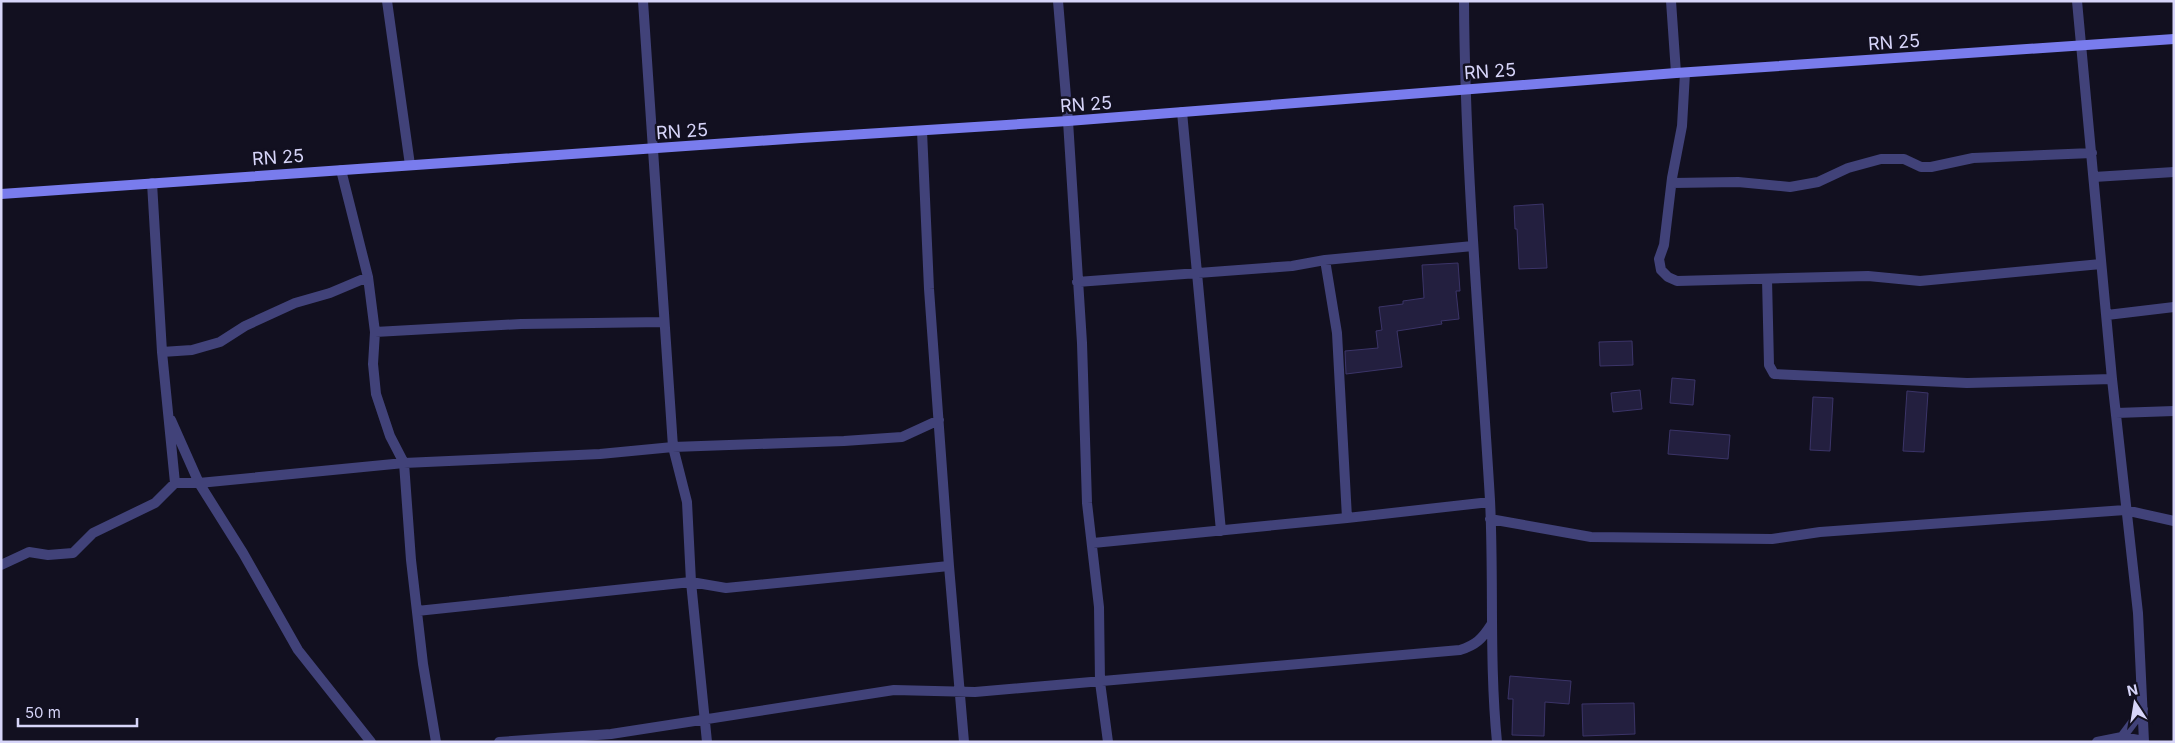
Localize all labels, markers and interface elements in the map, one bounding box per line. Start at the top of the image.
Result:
street label: RN 25 [1867,30,1921,54]
street label: RN 25 [1463,59,1517,83]
street label: RN 25 [1059,92,1113,116]
street label: RN 25 [655,119,709,143]
street label: RN 25 [251,145,305,169]
north arrow [2110,678,2160,728]
text: N [2125,680,2139,699]
scale bar [18,696,136,728]
text: 50 m [25,703,61,722]

